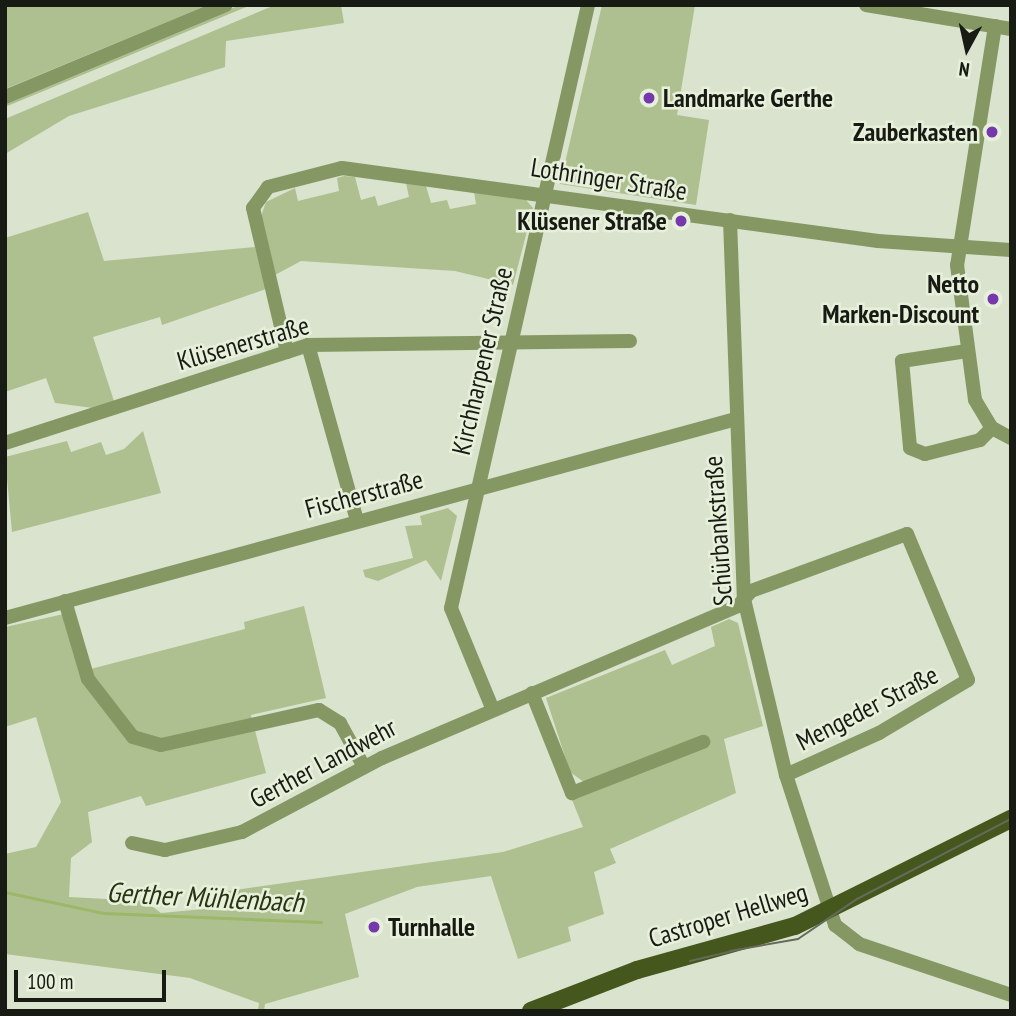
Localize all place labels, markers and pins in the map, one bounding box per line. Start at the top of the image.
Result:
place label: Landmarke Gerthe [663,82,833,114]
marker: Landmarke Gerthe [641,90,657,106]
place label: Zauberkasten [853,116,978,148]
marker: Zauberkasten [984,124,1000,140]
place label: Klüsener Straße [517,205,667,237]
marker: Klüsener Straße [673,213,689,229]
place label: Netto Marken-Discount [822,268,979,330]
marker: Netto Marken-Discount [985,291,1001,307]
place label: Turnhalle [388,911,475,943]
marker: Turnhalle [366,919,382,935]

